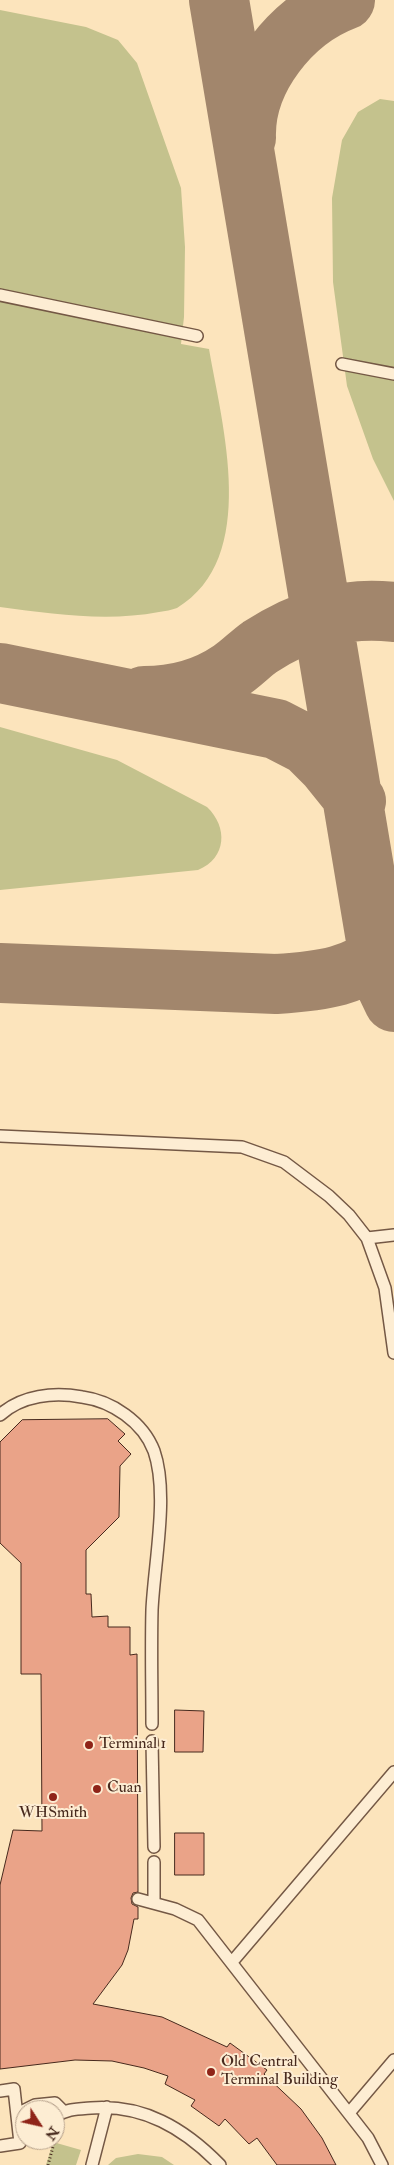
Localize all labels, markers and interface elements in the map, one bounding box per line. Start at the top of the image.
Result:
place label: Terminal 1 [99,1735,166,1755]
marker: Terminal 1 [83,1739,95,1751]
place label: Cuan [107,1779,142,1799]
marker: Cuan [91,1783,103,1795]
marker: WHSmith [47,1791,59,1803]
place label: WHSmith [19,1804,87,1824]
place label: Old Central Terminal Building [221,2053,338,2091]
marker: Old Central Terminal Building [205,2066,217,2078]
north arrow [15,2100,65,2150]
text: N [41,2123,62,2143]

